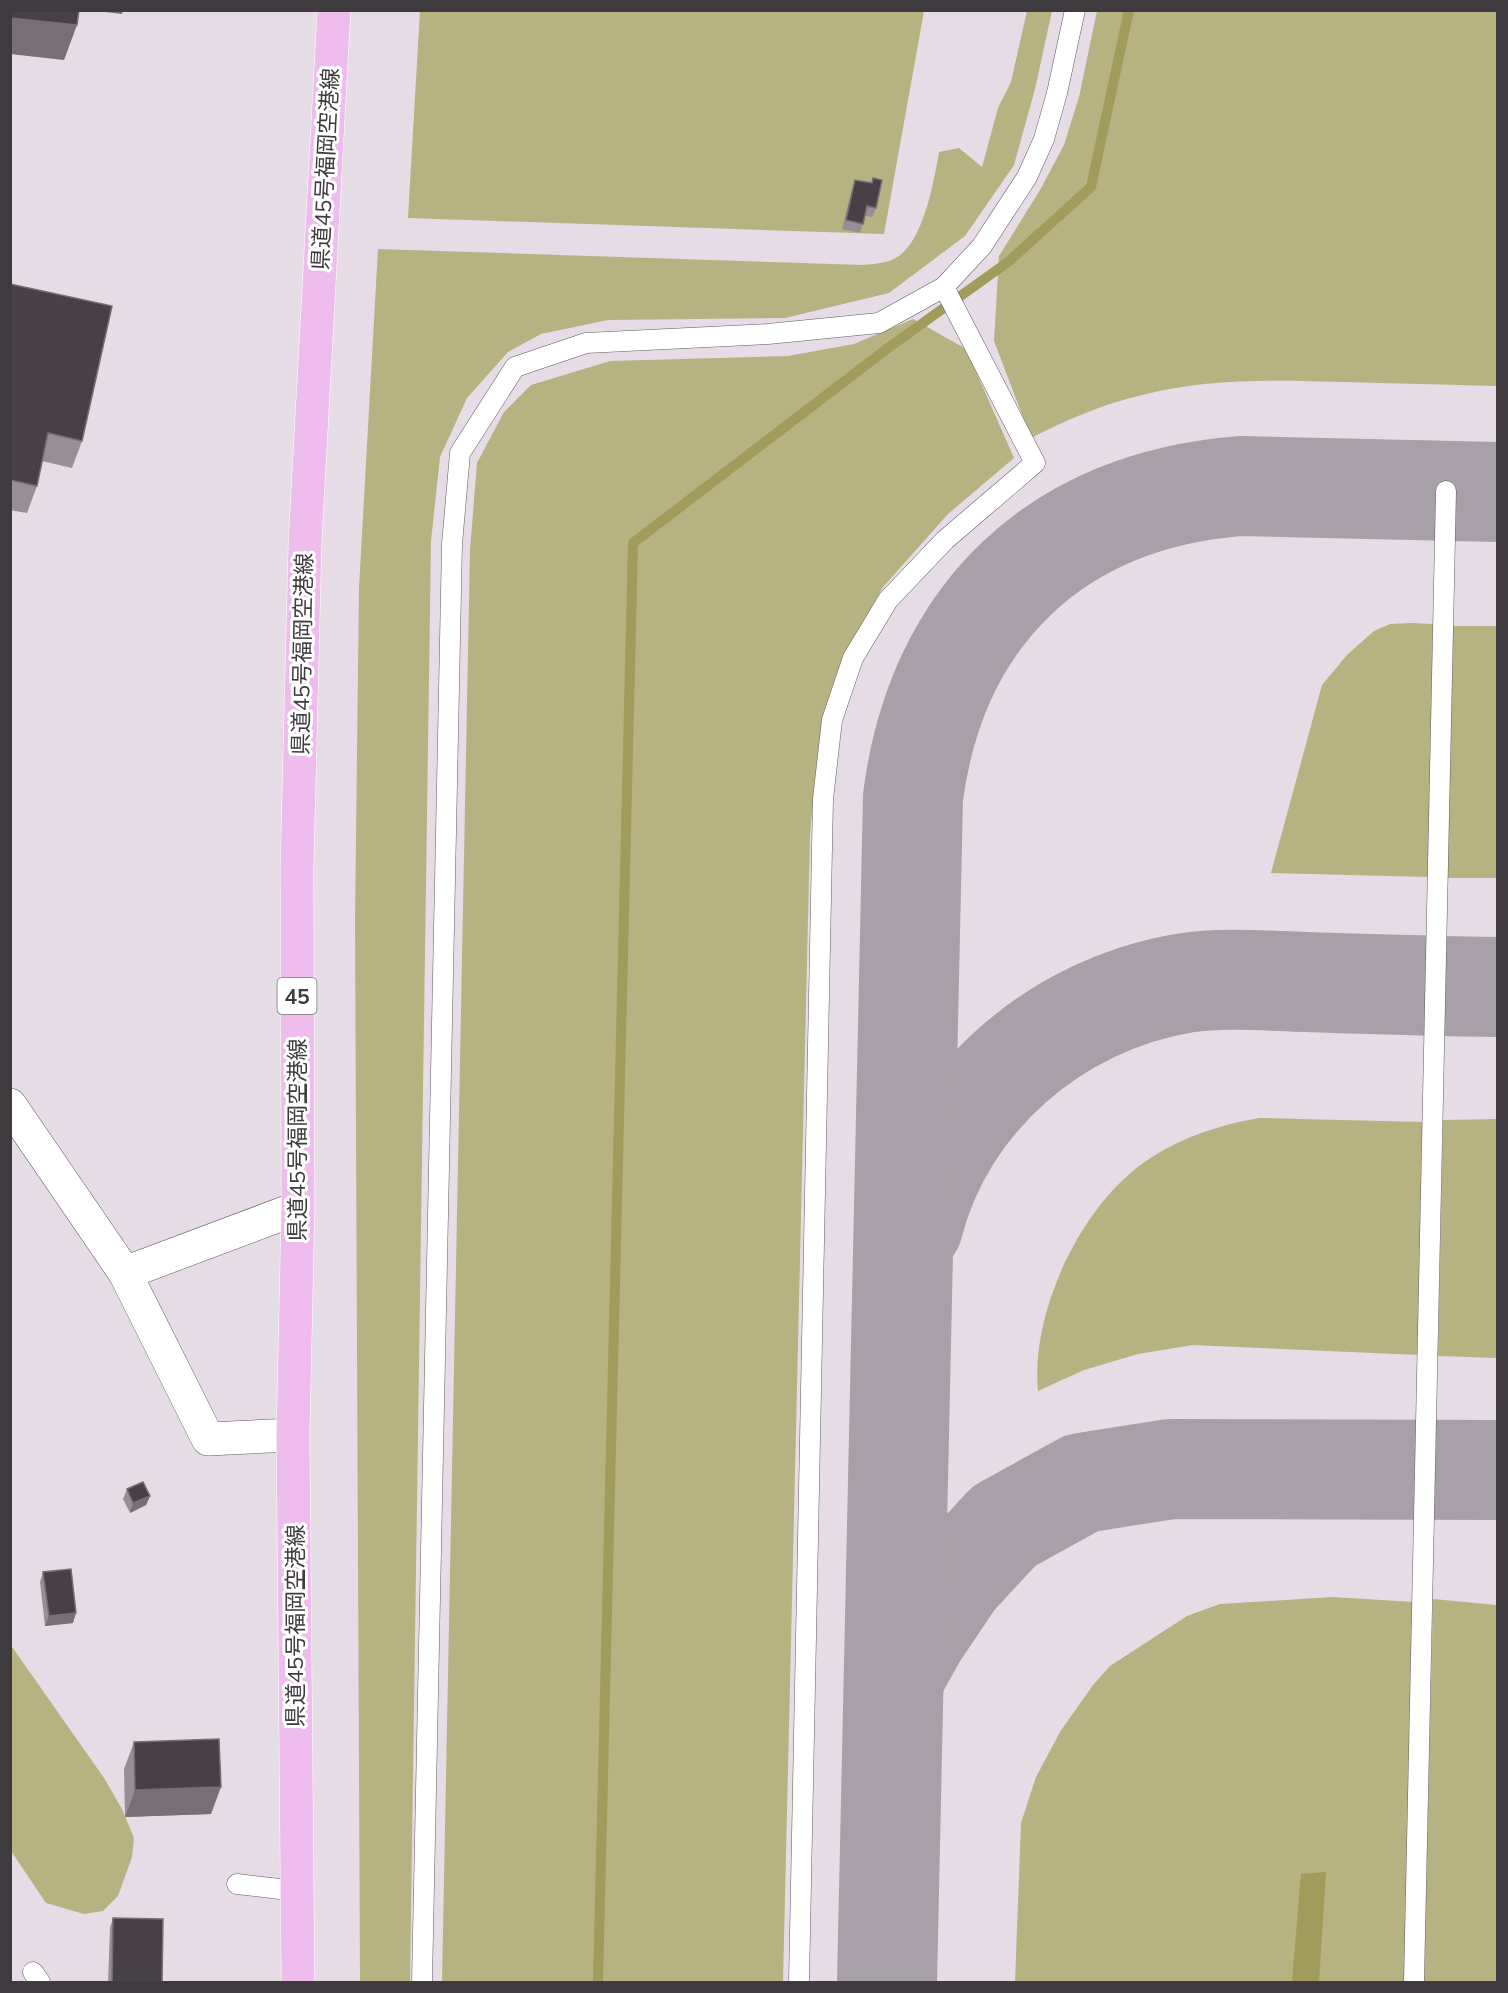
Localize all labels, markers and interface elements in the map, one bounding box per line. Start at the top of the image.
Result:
street label: 県道45号福岡空港線 [306,67,344,271]
street label: 県道45号福岡空港線 [286,553,318,755]
road number: 45 [278,978,316,1014]
street label: 県道45号福岡空港線 [283,1039,311,1241]
street label: 県道45号福岡空港線 [281,1525,309,1727]

